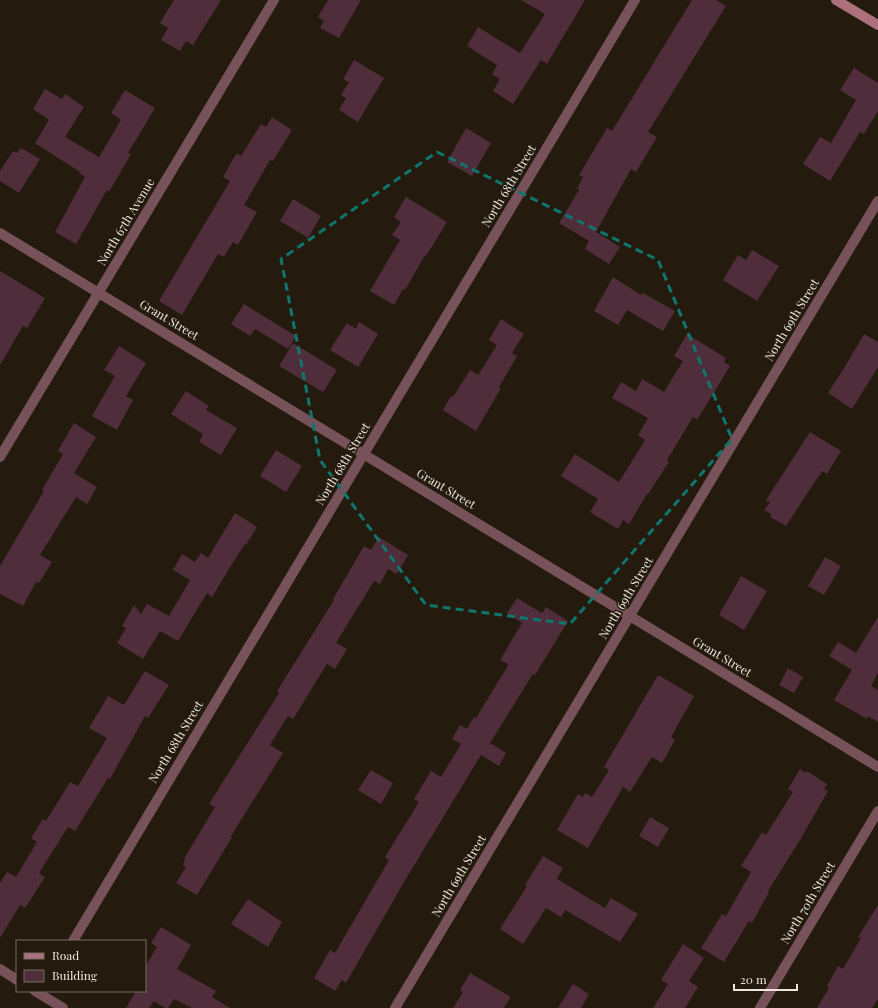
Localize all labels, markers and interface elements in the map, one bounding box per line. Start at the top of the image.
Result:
street label: North 68th Street [477,141,539,230]
street label: North 67th Avenue [93,175,158,268]
street label: North 69th Street [760,275,822,364]
street label: Grant Street [137,295,203,343]
street label: North 68th Street [311,419,373,508]
street label: Grant Street [414,464,480,512]
street label: North 69th Street [594,553,656,642]
street label: Grant Street [690,632,756,680]
street label: North 68th Street [144,697,206,786]
street label: North 69th Street [427,831,489,920]
street label: North 70th Street [776,858,838,946]
legend [16,940,146,992]
text: Road [52,947,79,963]
scale bar [734,966,797,992]
text: Building [52,967,98,983]
text: 20 m [740,971,767,987]

